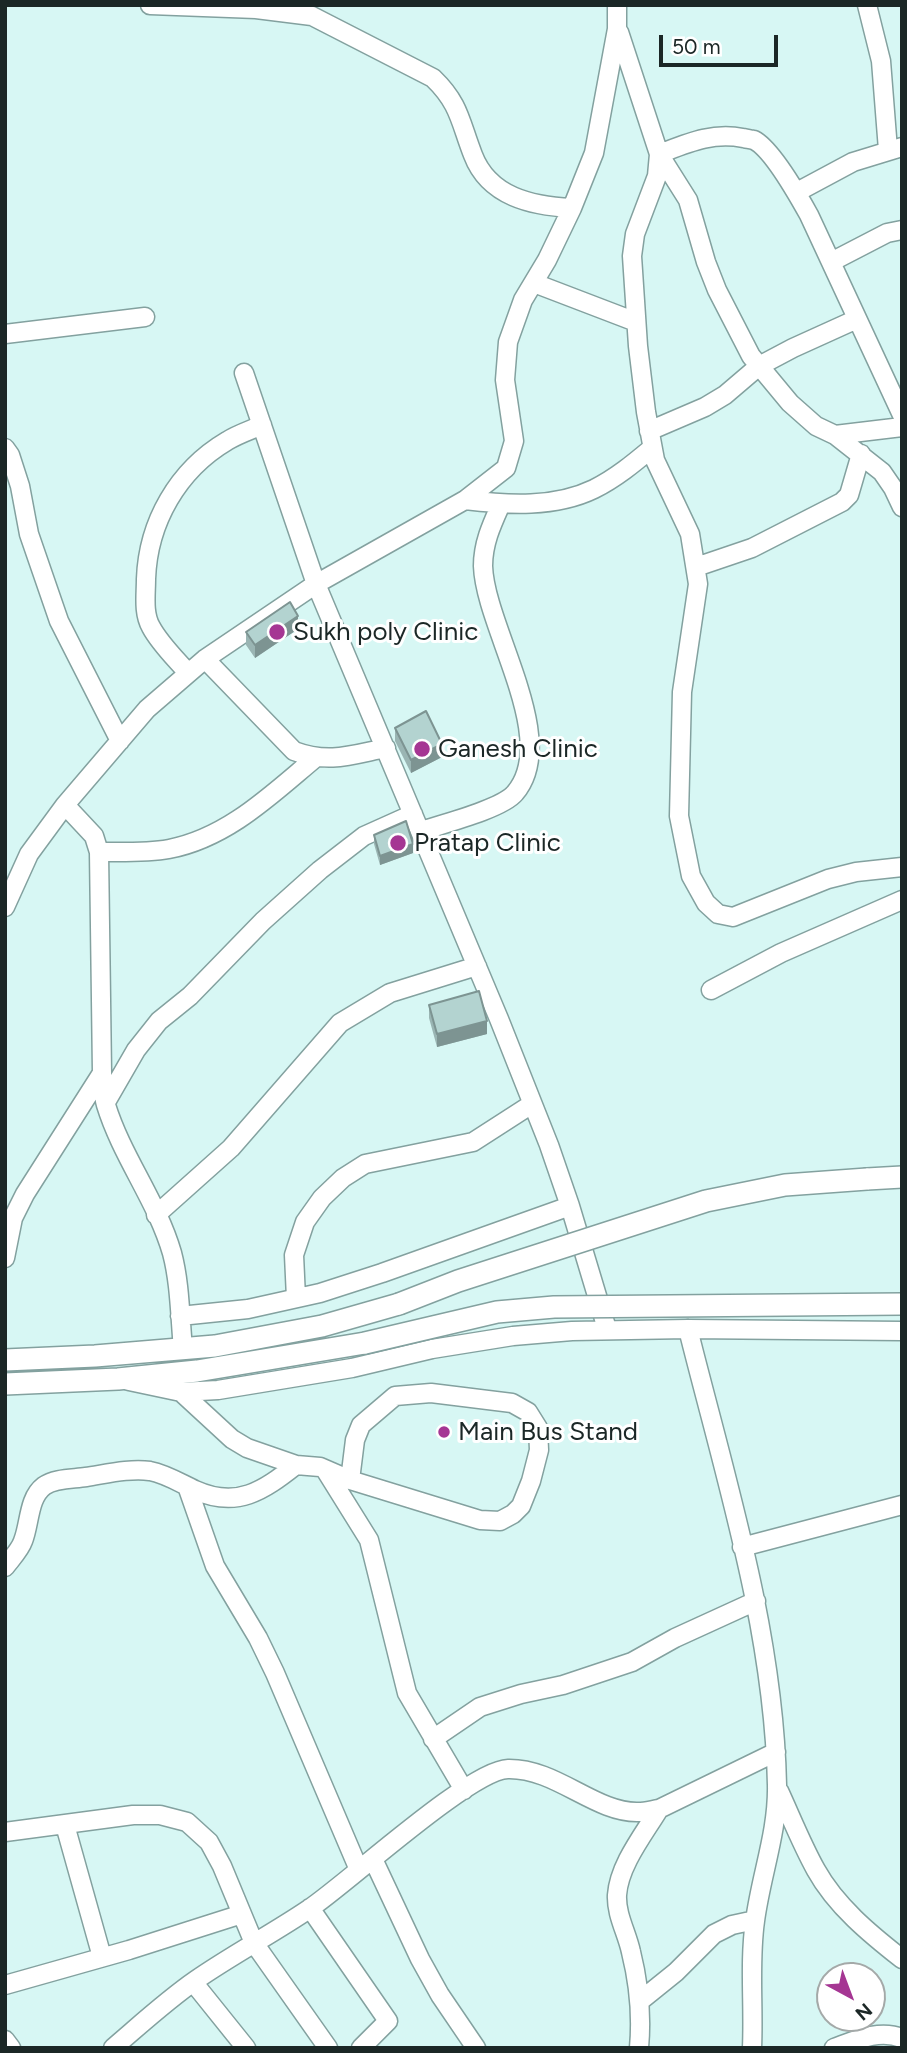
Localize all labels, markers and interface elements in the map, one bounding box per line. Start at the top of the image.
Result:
scale bar [662,21,781,65]
text: 50 m [672,34,721,59]
place label: Sukh poly Clinic [293,616,478,648]
marker: Sukh poly Clinic [267,622,287,642]
place label: Ganesh Clinic [438,733,598,765]
marker: Ganesh Clinic [412,739,432,759]
place label: Pratap Clinic [414,827,561,859]
marker: Pratap Clinic [388,833,408,853]
place label: Main Bus Stand [458,1416,638,1448]
marker: Main Bus Stand [436,1424,452,1440]
north arrow [816,1962,886,2032]
text: N [851,1998,877,2025]

